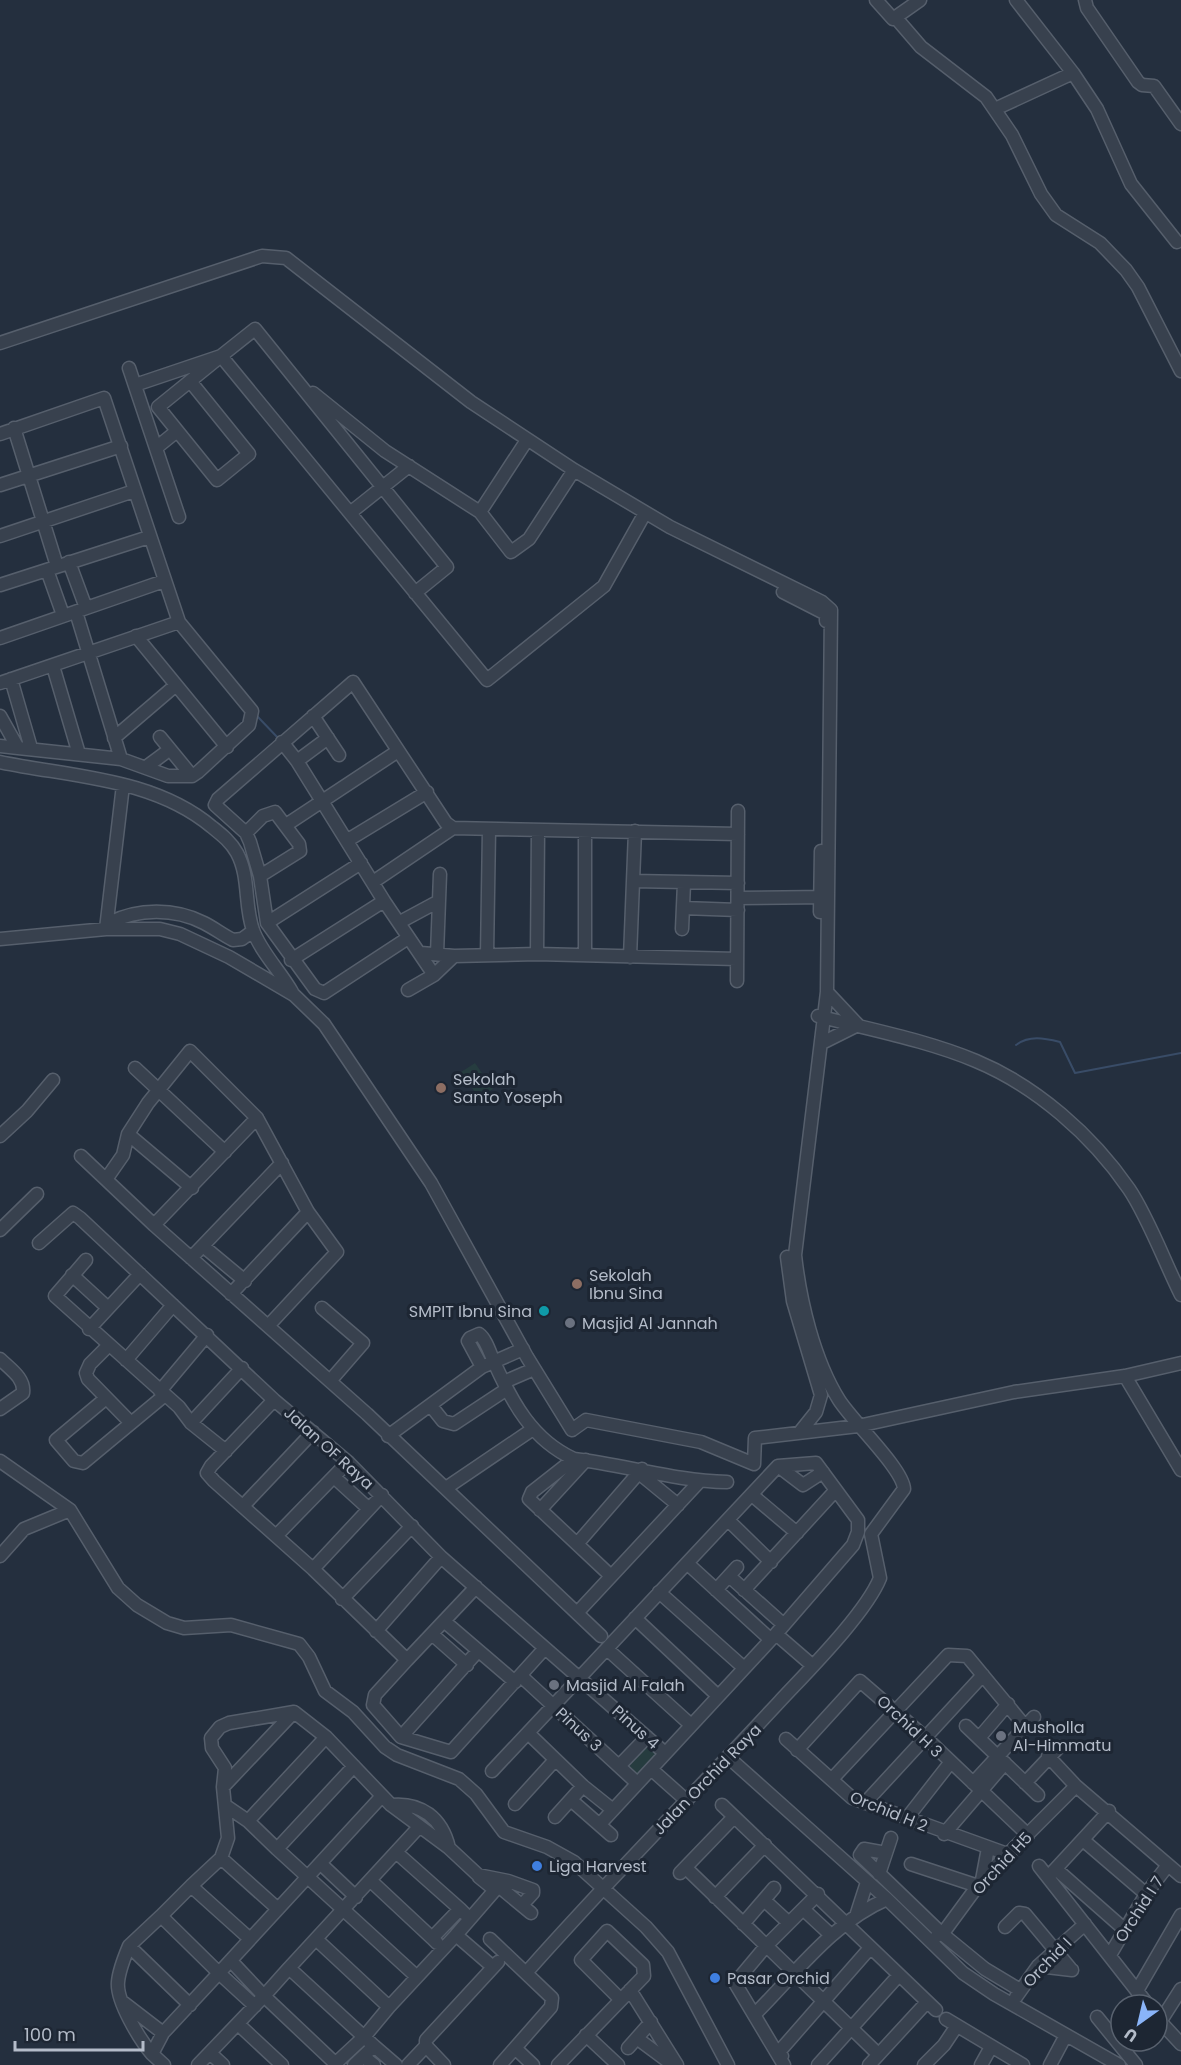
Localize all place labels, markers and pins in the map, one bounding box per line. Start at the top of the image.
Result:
place label: Sekolah Santo Yoseph [453,1068,563,1109]
marker: Sekolah Santo Yoseph [434,1081,448,1095]
place label: Sekolah Ibnu Sina [589,1264,663,1305]
marker: Sekolah Ibnu Sina [570,1277,584,1291]
place label: SMPIT Ibnu Sina [409,1300,532,1323]
marker: SMPIT Ibnu Sina [537,1304,551,1318]
place label: Masjid Al Jannah [582,1312,718,1335]
marker: Masjid Al Jannah [563,1316,577,1330]
place label: Masjid Al Falah [566,1674,685,1697]
marker: Masjid Al Falah [547,1678,561,1692]
place label: Musholla Al-Himmatu [1013,1716,1111,1757]
marker: Musholla Al-Himmatu [994,1729,1008,1743]
place label: Liga Harvest [549,1855,647,1878]
marker: Liga Harvest [530,1859,544,1873]
place label: Pasar Orchid [727,1967,830,1990]
marker: Pasar Orchid [708,1971,722,1985]

